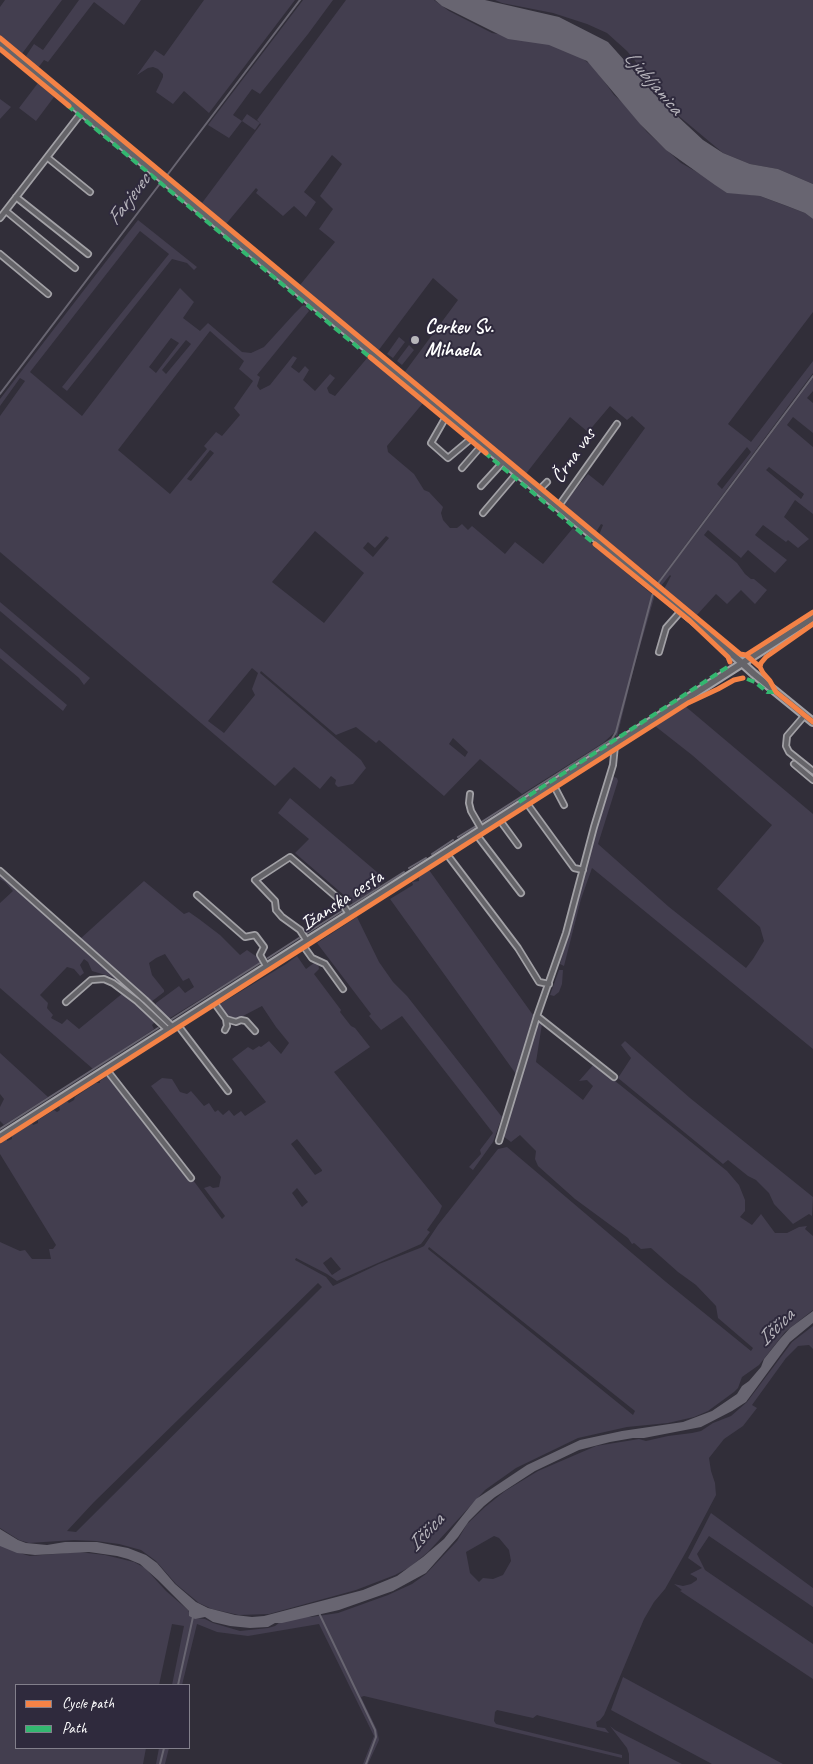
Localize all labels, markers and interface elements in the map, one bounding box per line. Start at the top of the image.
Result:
water label: Ljubljanica [618,46,688,120]
water label: Farjevec [101,169,157,231]
place label: Cerkev Sv. Mihaela [425,316,494,363]
marker: Cerkev Sv. Mihaela [409,334,421,346]
street label: Črna vas [547,424,601,488]
street label: Ižanska cesta [296,865,388,937]
water label: Iščica [752,1304,800,1352]
water label: Iščica [402,1509,450,1557]
legend [15,1684,190,1749]
text: Cycle path [62,1694,114,1713]
text: Path [62,1719,87,1738]

